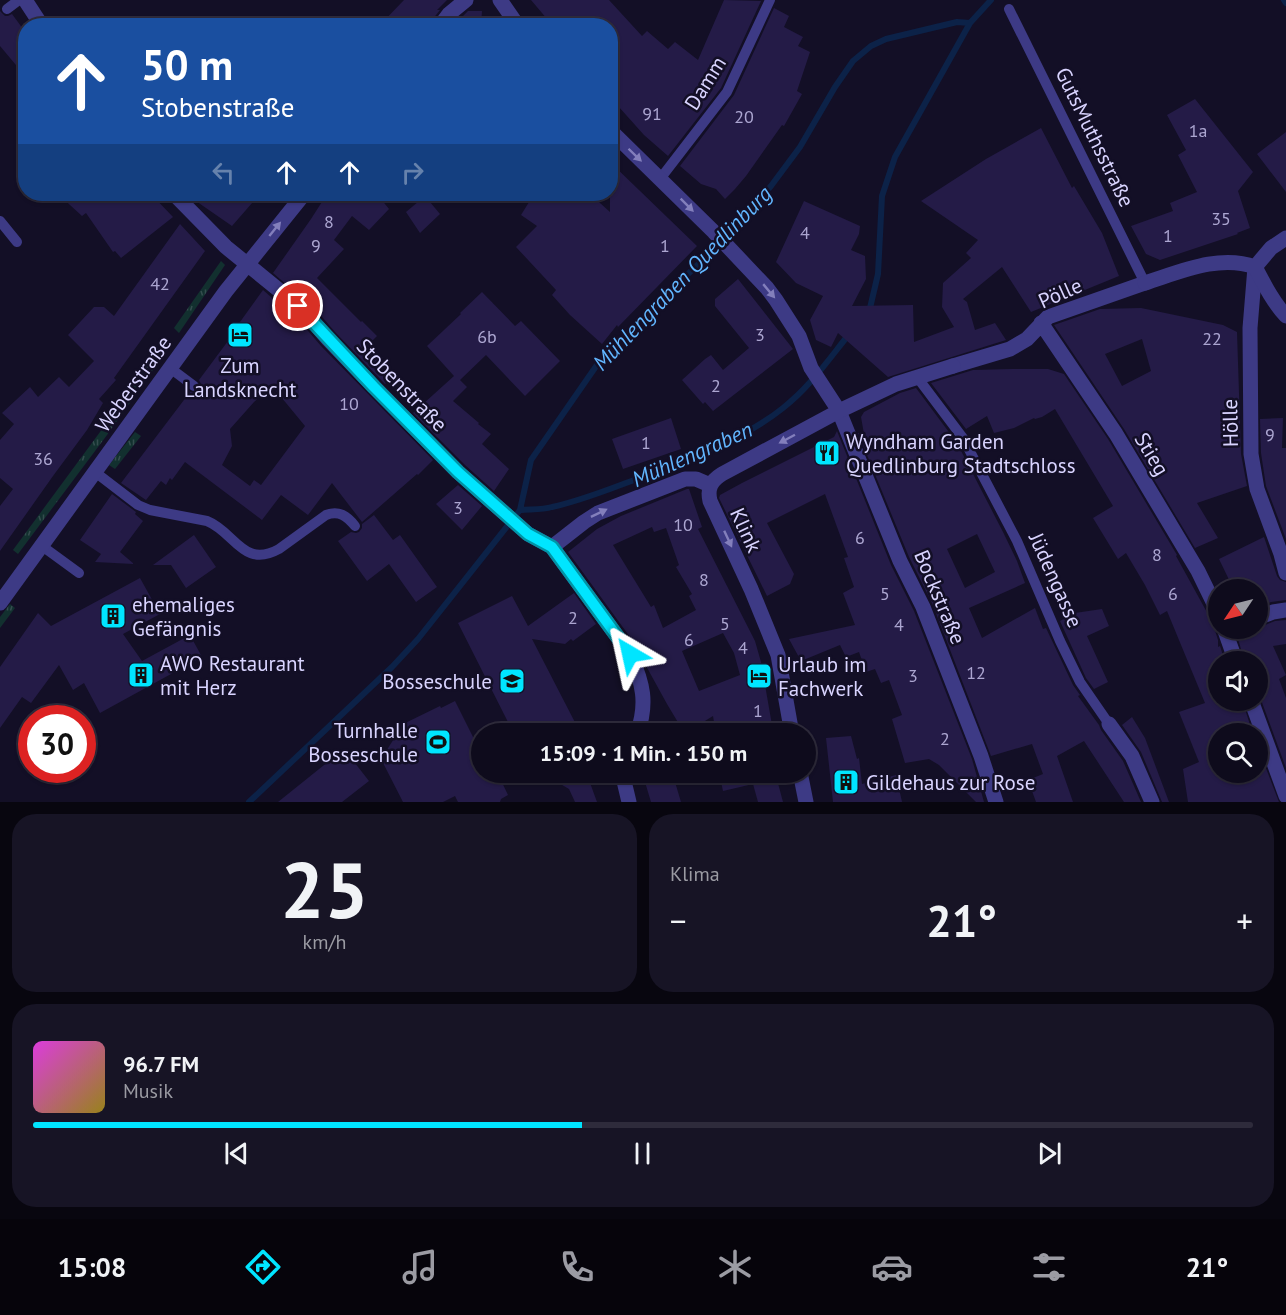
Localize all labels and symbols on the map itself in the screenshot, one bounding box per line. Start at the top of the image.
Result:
street label: Damm [678,51,732,115]
street label: GutsMuthsstraße [1050,63,1140,211]
house number: 91 [642,102,662,125]
house number: 20 [734,105,754,128]
house number: 1a [1189,119,1207,142]
one-way arrow [628,147,642,161]
water label: Mühlengraben Quedlinburg [586,180,778,376]
one-way arrow [680,198,694,213]
house number: 35 [1211,207,1231,230]
house number: 8 [324,210,334,233]
one-way arrow [269,221,282,237]
house number: 4 [800,221,810,244]
house number: 1 [1163,224,1173,247]
house number: 9 [311,234,321,257]
house number: 1 [660,234,670,257]
street label: Pölle [1034,271,1086,315]
house number: 42 [150,272,170,295]
pin [272,280,323,331]
one-way arrow [763,283,776,299]
hotel icon: Zum Landsknecht [225,320,255,350]
house number: 3 [755,323,765,346]
house number: 6b [477,325,497,348]
house number: 22 [1202,327,1222,350]
street label: Weberstraße [89,330,177,438]
street label: Stobenstraße [351,333,453,437]
place label: Zum Landsknecht [184,352,296,403]
house number: 2 [711,374,721,397]
house number: 10 [339,392,359,415]
street label: Hölle [1216,399,1244,447]
water label: Mühlengraben [627,415,757,493]
house number: 9 [1265,423,1275,446]
street label: Stieg [1129,427,1175,481]
place label: Wyndham Garden Quedlinburg Stadtschloss [846,428,1076,479]
house number: 1 [641,431,651,454]
one-way arrow [779,434,796,444]
restaurant icon: Wyndham Garden Quedlinburg Stadtschloss [812,438,842,468]
house number: 36 [33,447,53,470]
house number: 3 [453,496,463,519]
street label: Klink [724,503,768,557]
one-way arrow [591,508,608,518]
house number: 10 [673,513,693,536]
house number: 6 [855,526,865,549]
street label: Jüdengasse [1023,527,1089,632]
one-way arrow [723,531,732,548]
house number: 8 [1152,543,1162,566]
street label: Bockstraße [908,546,972,648]
house number: 8 [699,568,709,591]
north arrow [1208,579,1268,639]
house number: 5 [880,582,890,605]
house number: 6 [1168,582,1178,605]
place label: ehemaliges Gefängnis [132,591,235,642]
building icon: ehemaliges Gefängnis [98,601,128,631]
house number: 2 [568,606,578,629]
house number: 5 [720,612,730,635]
house number: 4 [894,613,904,636]
position arrow [598,622,662,686]
house number: 6 [684,628,694,651]
house number: 4 [738,636,748,659]
place label: AWO Restaurant mit Herz [160,650,305,701]
place label: Urlaub im Fachwerk [778,651,866,702]
building icon: AWO Restaurant mit Herz [126,660,156,690]
hotel icon: Urlaub im Fachwerk [744,661,774,691]
house number: 12 [966,661,986,684]
house number: 3 [908,664,918,687]
school or university icon: Bosseschule [497,666,527,696]
place label: Bosseschule [382,668,492,695]
house number: 1 [753,699,763,722]
speed limit sign: 30 [18,705,96,783]
place label: Turnhalle Bosseschule [308,717,418,768]
sports icon: Turnhalle Bosseschule [423,727,453,757]
house number: 2 [940,727,950,750]
building icon: Gildehaus zur Rose [831,767,861,797]
place label: Gildehaus zur Rose [866,769,1035,796]

